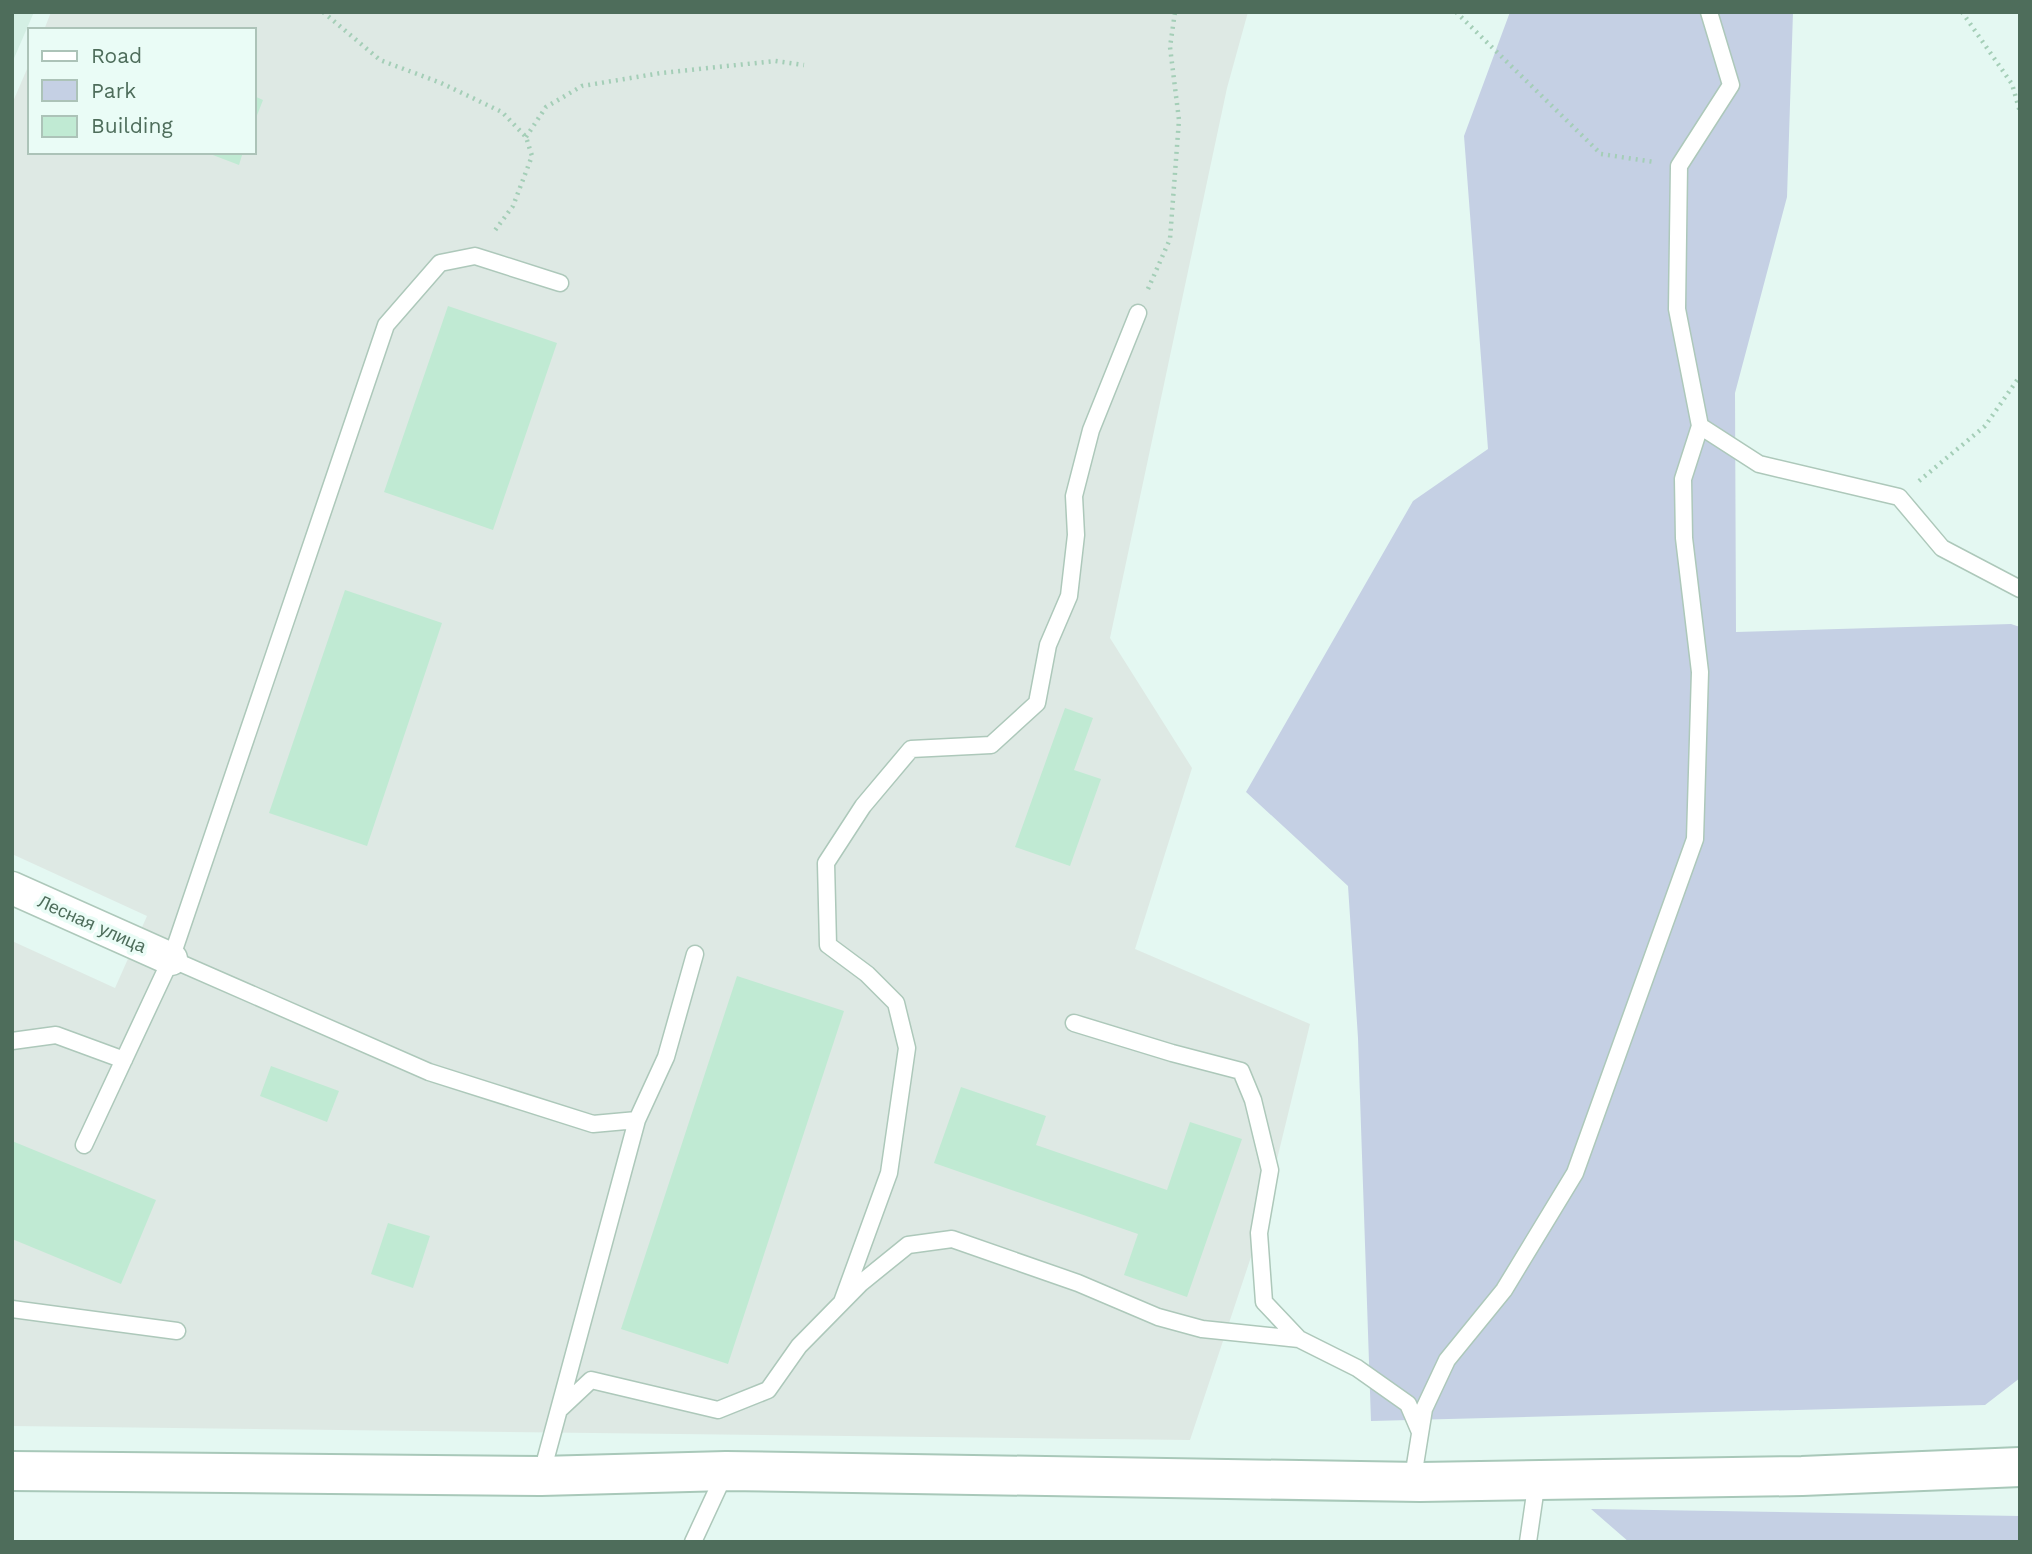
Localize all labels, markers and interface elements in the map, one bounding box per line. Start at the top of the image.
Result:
legend [28,28,256,154]
text: Road [91,43,142,68]
text: Park [91,78,136,103]
text: Building [91,113,173,138]
street label: Лесная улица [35,890,150,957]

